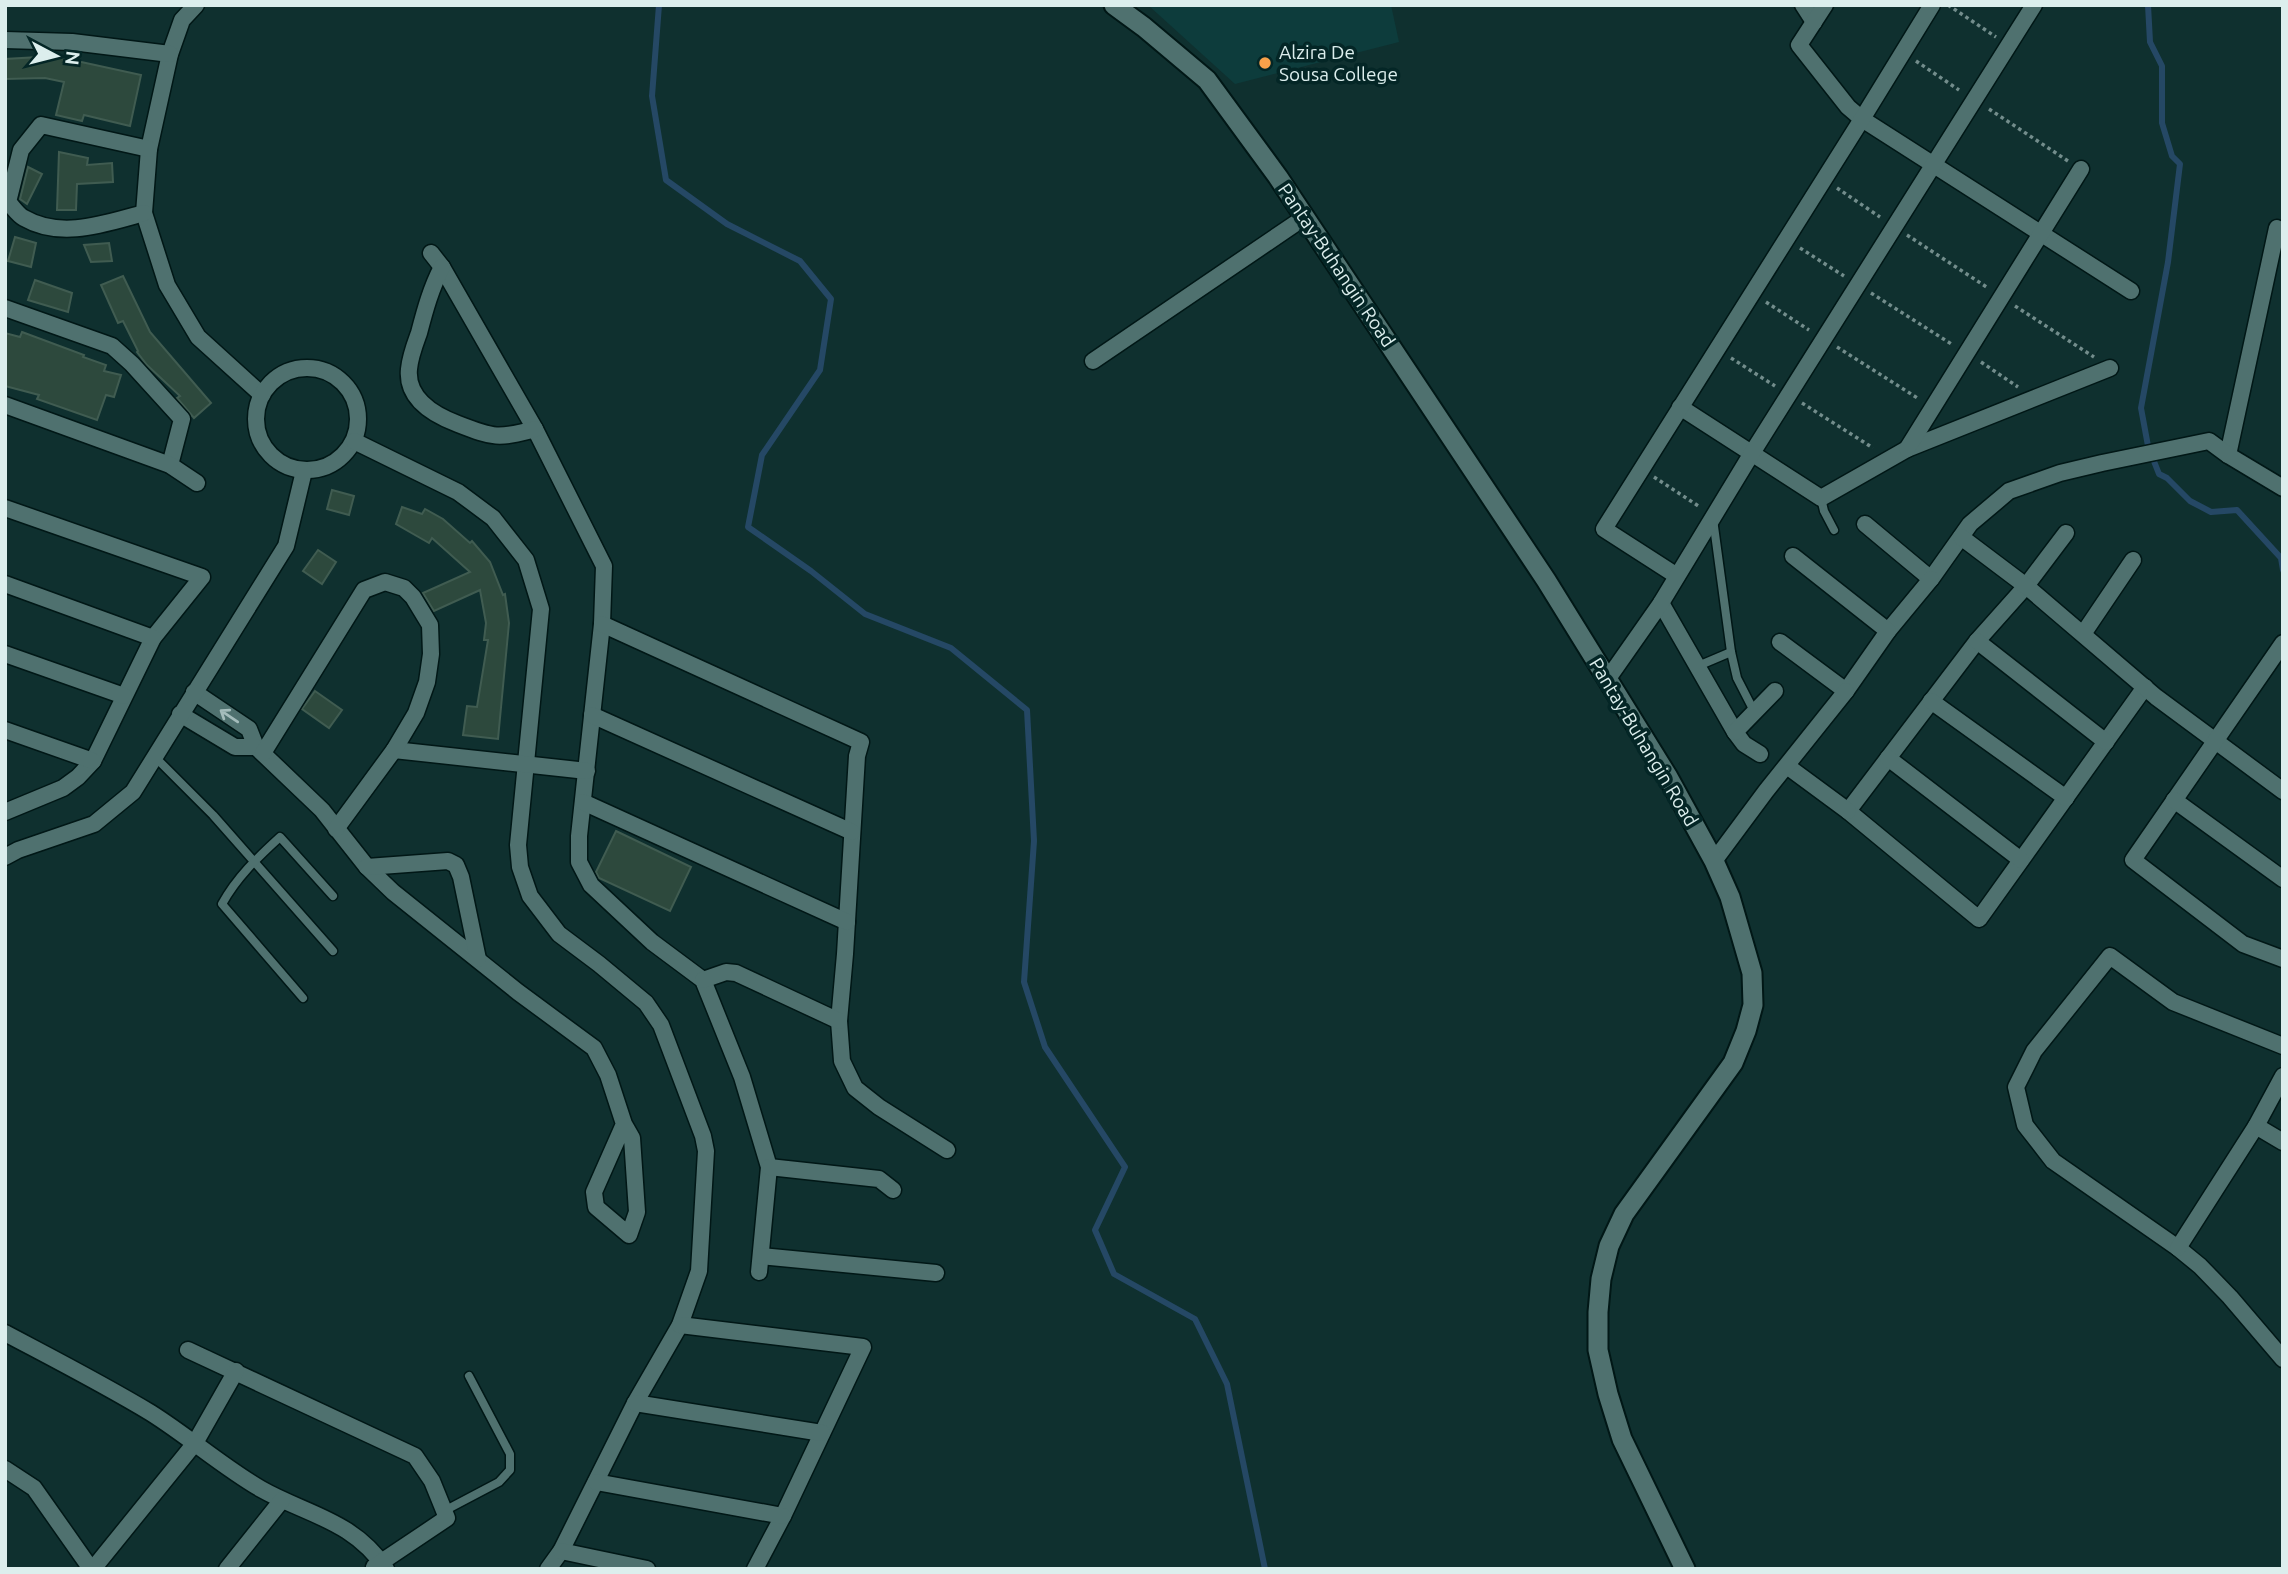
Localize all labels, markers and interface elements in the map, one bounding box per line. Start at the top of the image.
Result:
north arrow [21,21,91,91]
place label: Alzira De Sousa College [1279,41,1398,85]
text: N [61,50,85,66]
marker: Alzira De Sousa College [1257,55,1273,71]
street label: Pantay-Buhangin Road [1274,179,1400,351]
street label: Pantay-Buhangin Road [1585,654,1703,830]
one-way arrow [220,709,239,723]

